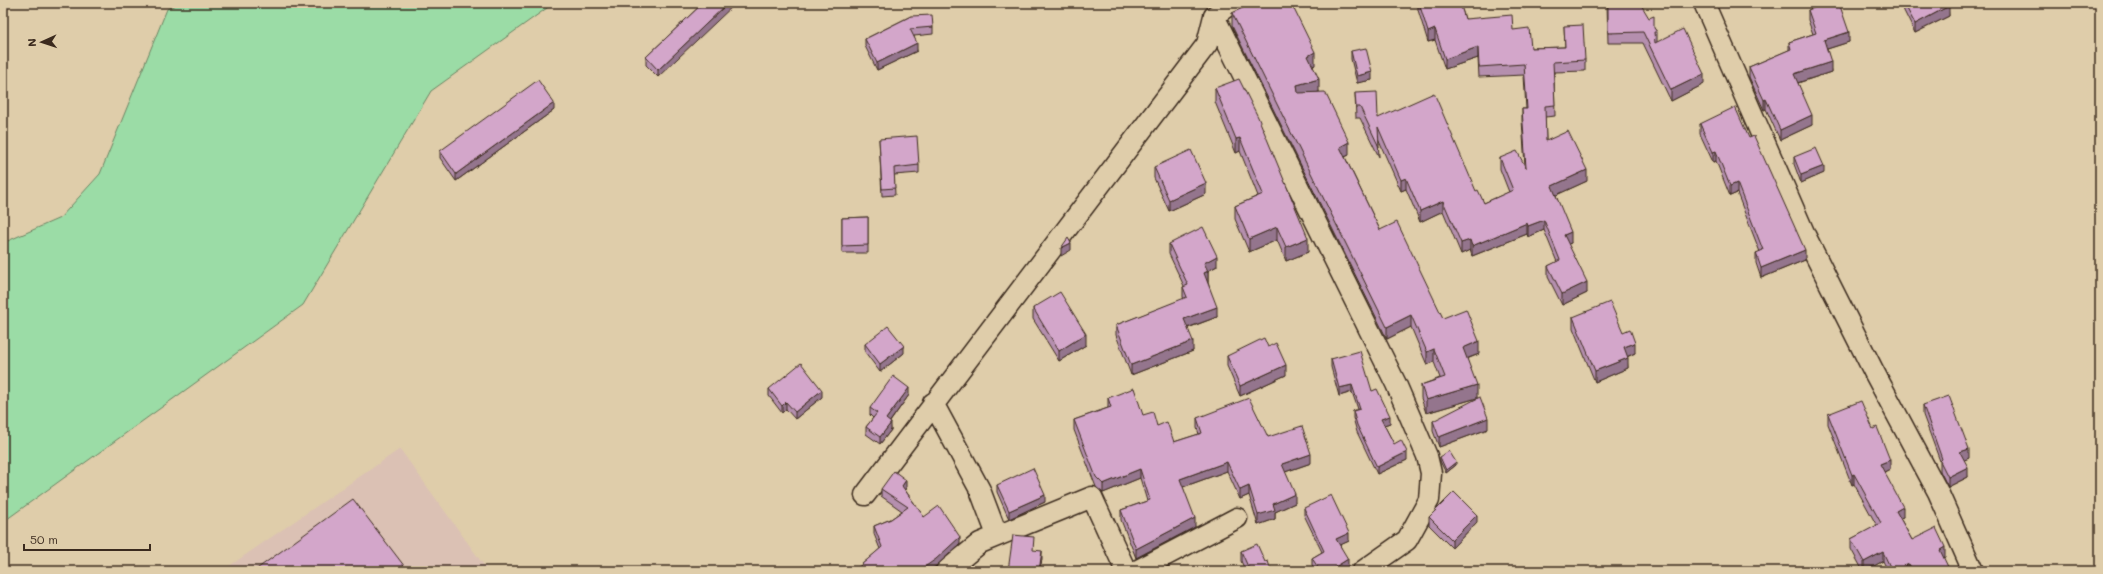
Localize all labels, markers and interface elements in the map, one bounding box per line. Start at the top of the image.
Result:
north arrow [22,22,62,62]
text: N [24,38,39,47]
scale bar [24,526,150,552]
text: 50 m [30,531,58,547]

